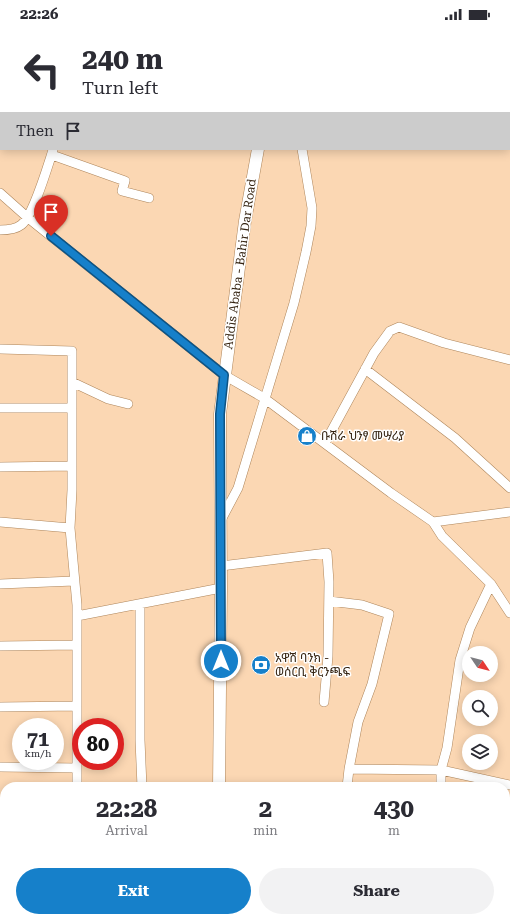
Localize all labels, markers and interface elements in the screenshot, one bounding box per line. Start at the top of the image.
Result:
text: 22:26 [20,5,58,23]
text: 240 m [82,43,163,76]
icon: left [16,44,68,96]
text: Turn left [82,77,158,98]
icon: arrive [62,120,84,142]
text: Then [16,122,54,140]
street label: Addis Ababa - Bahir Dar Road [221,178,259,350]
pin [34,195,68,236]
icon: arrive [40,201,62,223]
shop icon: ቡሽራ ህንፃ መሣሪያ [296,425,318,447]
place label: ቡሽራ ህንፃ መሣሪያ [321,429,405,443]
position arrow [200,640,242,682]
north arrow [462,646,498,682]
map controls [462,646,498,770]
place label: አዋሽ ባንክ - ወሰርቢ ቅርንጫፍ [275,651,350,679]
bank icon: አዋሽ ባንክ - ወሰርቢ ቅርንጫፍ [250,654,272,676]
button: search [462,690,498,726]
speed limit sign: 80 [72,718,124,770]
text: 71 [27,727,49,751]
button: layers [462,734,498,770]
text: km/h [25,748,51,759]
text: 22:28 [96,795,157,823]
text: 2 [259,795,272,823]
text: 430 [374,795,414,823]
text: Arrival [106,823,148,838]
text: min [253,823,278,838]
text: m [388,823,400,838]
button: Exit [16,868,251,914]
button: Share [259,868,494,914]

